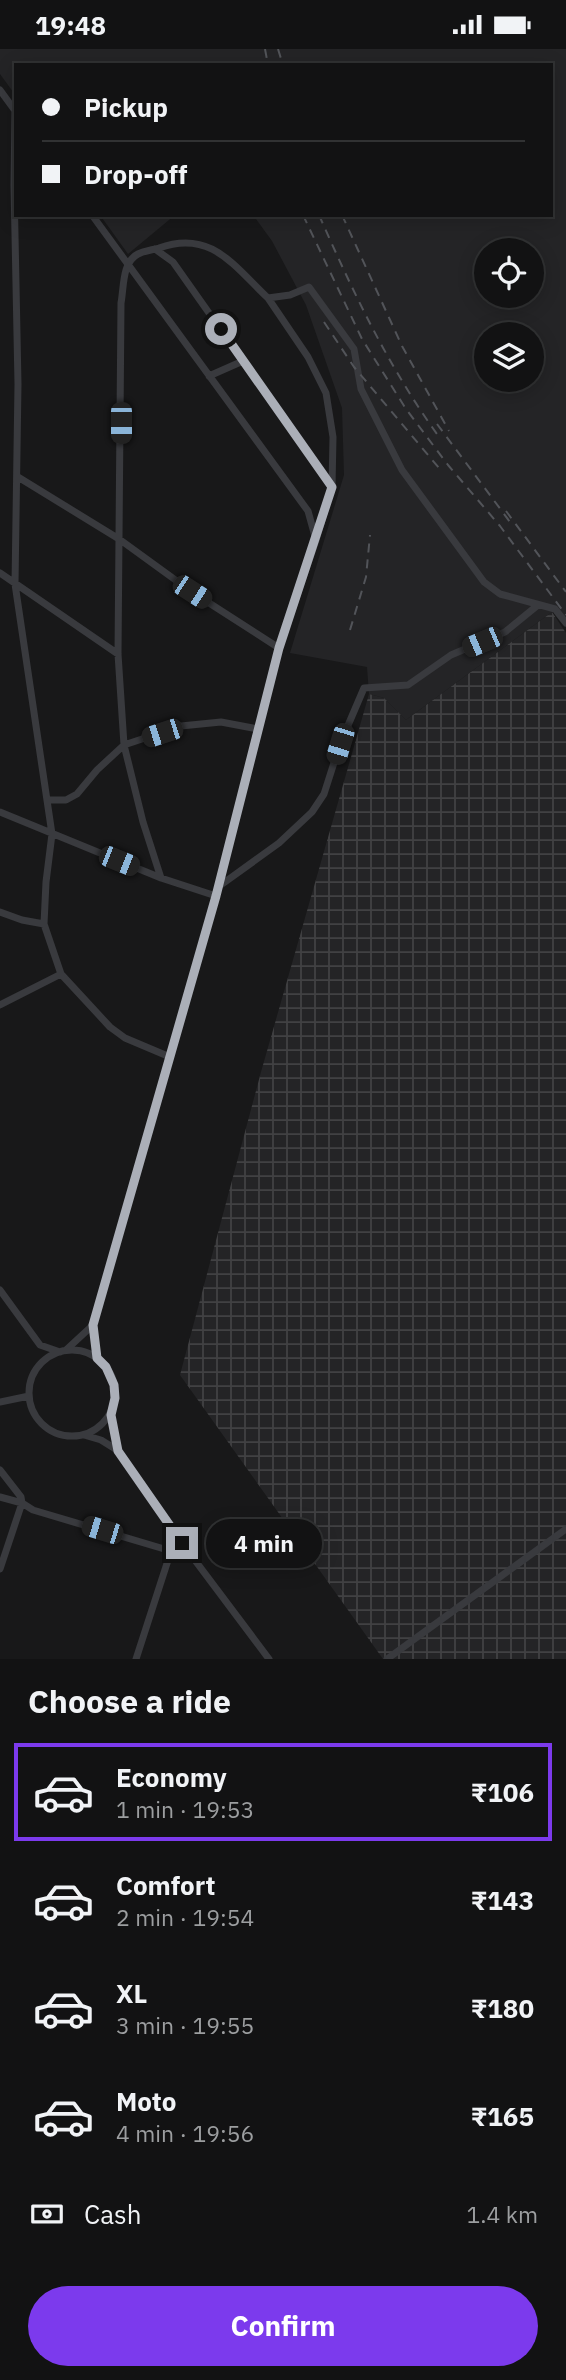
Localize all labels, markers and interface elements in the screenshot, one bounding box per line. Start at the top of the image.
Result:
text: 19:48 [35,8,106,42]
text: Pickup [84,90,168,124]
text: Drop-off [84,157,187,191]
map controls [474,238,544,392]
button: locate [474,238,544,308]
route start [205,313,237,345]
button: layers [474,322,544,392]
car [111,402,132,444]
car [169,572,216,612]
car [459,624,506,660]
car [139,717,186,749]
car [324,721,357,767]
car [96,843,143,879]
car [79,1514,126,1546]
callout: 4 min [206,1519,322,1567]
route end [166,1527,198,1559]
text: 4 min [234,1528,294,1558]
text: Choose a ride [28,1680,231,1722]
text: Economy [116,1760,227,1794]
icon: car [32,1761,95,1824]
text: ₹106 [471,1775,534,1809]
text: 1 min · 19:53 [116,1794,254,1824]
text: Comfort [116,1868,215,1902]
icon: car [32,1869,95,1932]
text: ₹143 [471,1883,534,1917]
text: 2 min · 19:54 [116,1902,254,1932]
text: XL [116,1976,147,2010]
icon: car [32,1977,95,2040]
text: ₹180 [471,1991,534,2025]
text: 3 min · 19:55 [116,2010,254,2040]
text: Moto [116,2084,176,2118]
icon: car [32,2085,95,2148]
text: ₹165 [471,2099,534,2133]
text: 4 min · 19:56 [116,2118,254,2148]
icon: cash [28,2195,66,2233]
text: Cash [84,2197,141,2231]
text: 1.4 km [467,2199,538,2229]
button: Confirm [28,2286,538,2366]

